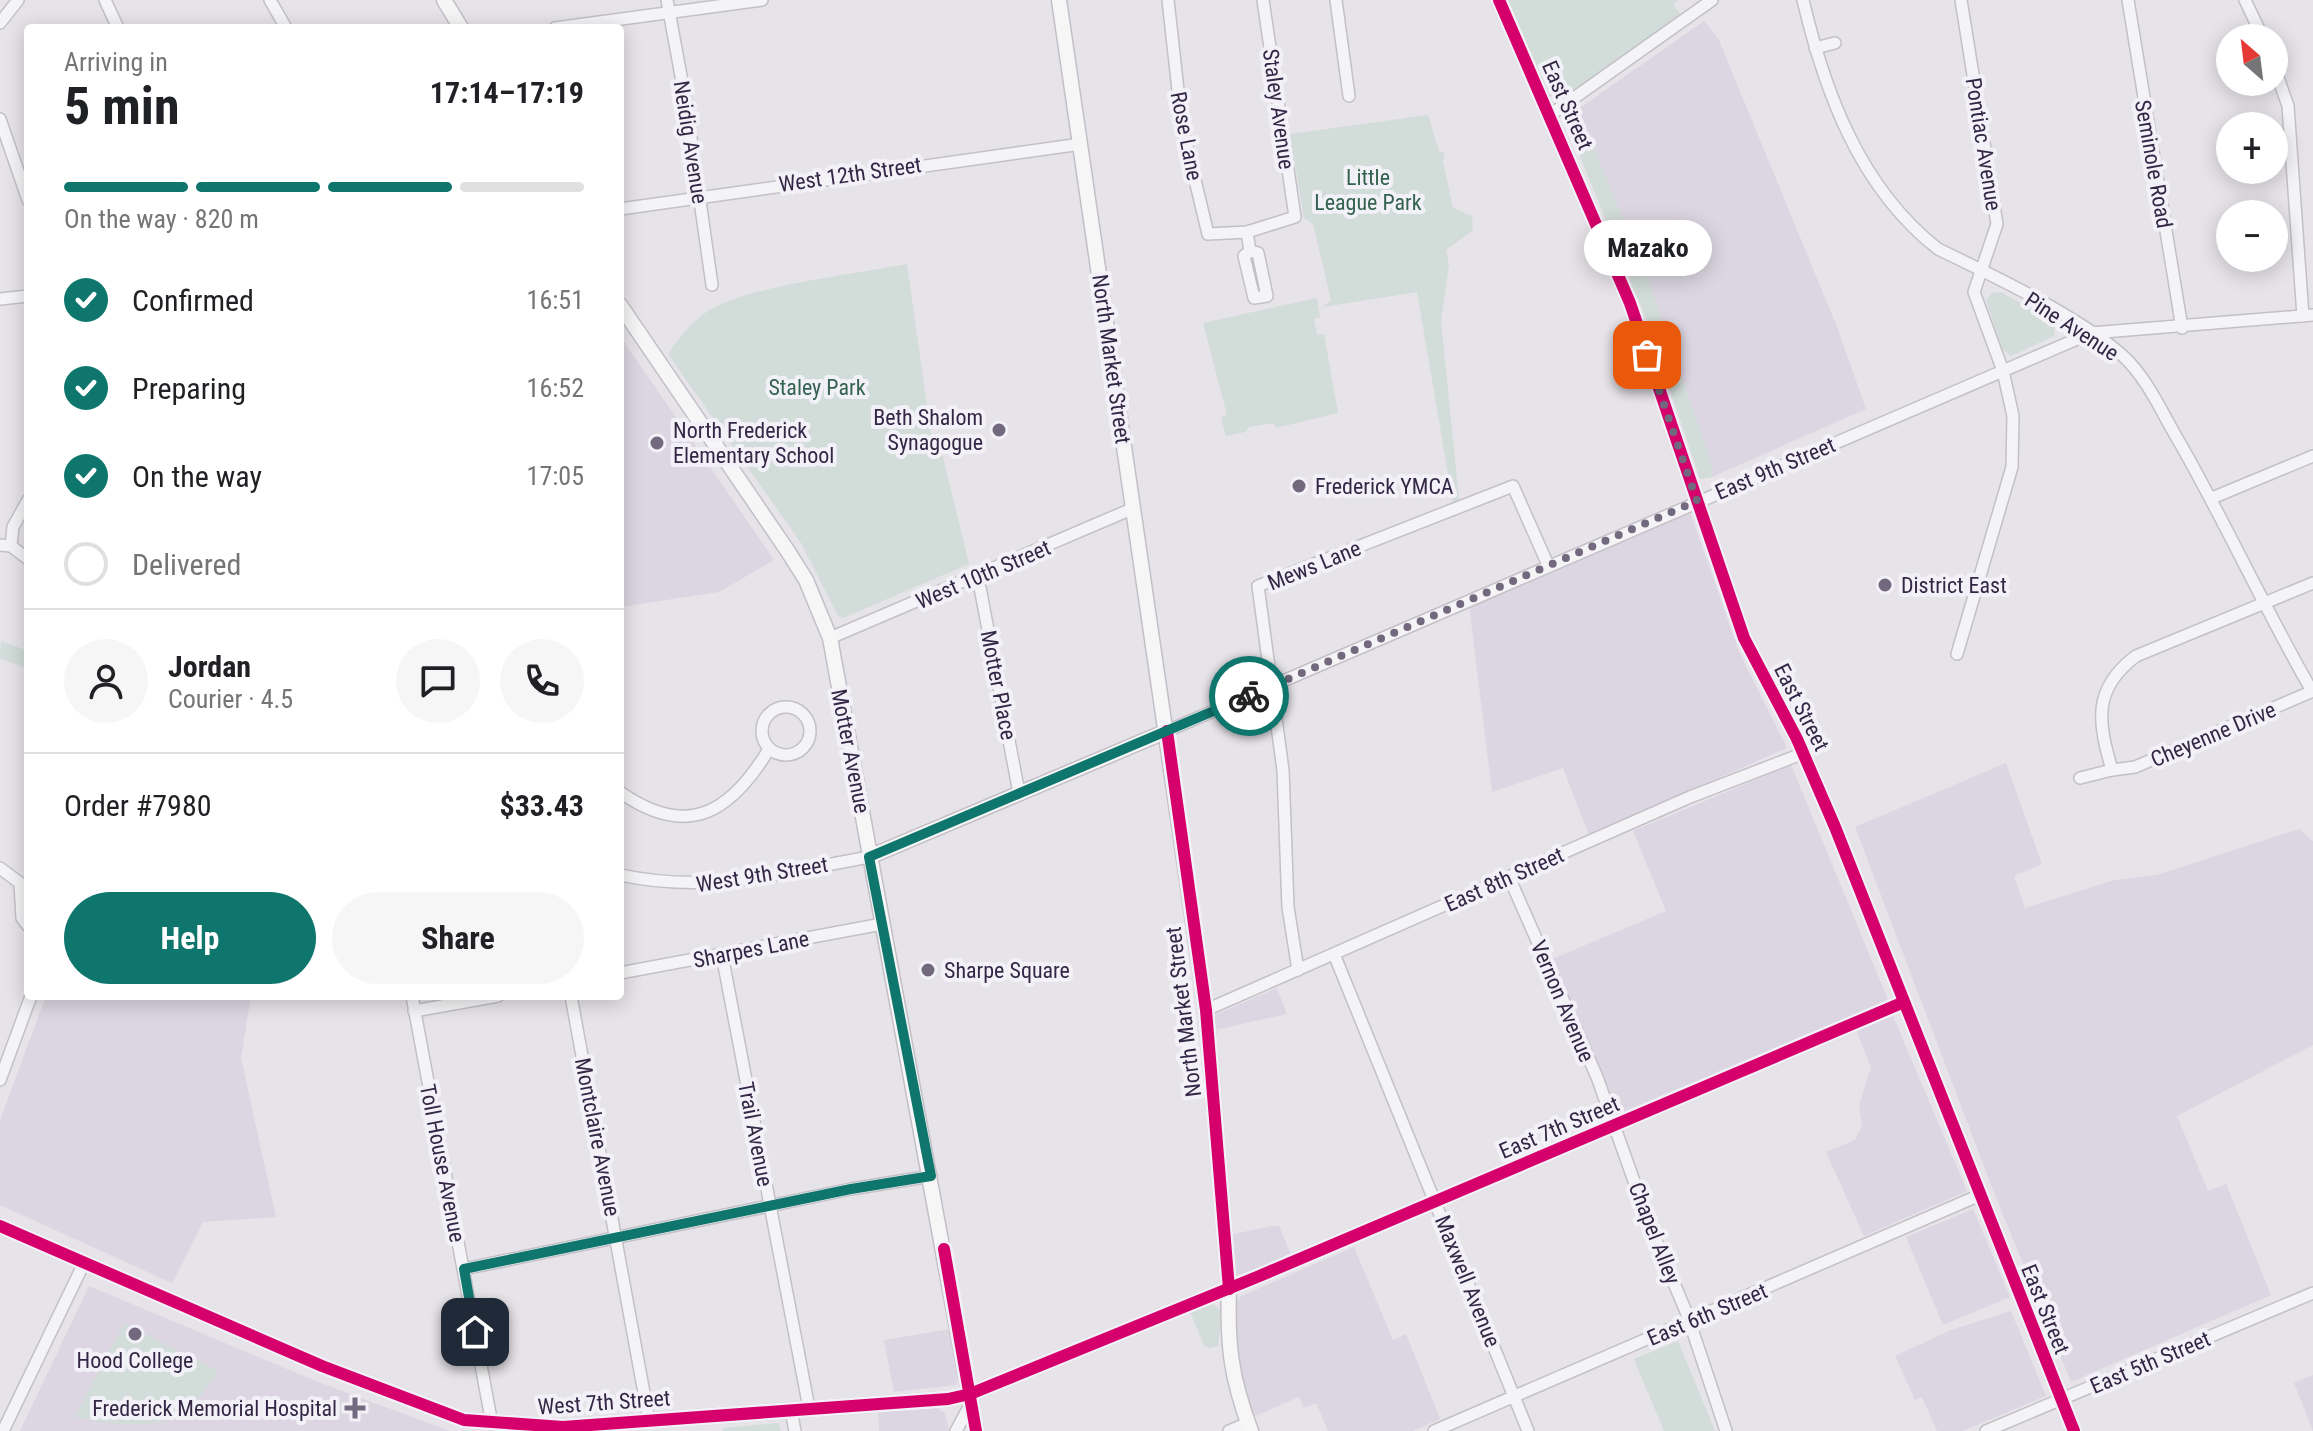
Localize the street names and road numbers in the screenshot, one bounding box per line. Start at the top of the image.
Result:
street label: Staley Avenue [1258,47,1299,171]
street label: East Street [1537,57,1598,154]
street label: Pontiac Avenue [1961,76,2006,212]
street label: Neidig Avenue [668,79,713,205]
street label: Rose Lane [1166,89,1207,183]
street label: Seminole Road [2130,98,2177,230]
street label: West 12th Street [777,152,923,197]
street label: North Market Street [1087,273,1136,446]
street label: Pine Avenue [2020,287,2123,366]
street label: East 9th Street [1712,432,1839,505]
street label: West 10th Street [912,535,1054,614]
street label: Mews Lane [1264,535,1364,595]
street label: Motter Place [976,628,1021,742]
street label: East Street [1769,659,1834,755]
street label: Motter Avenue [826,687,875,815]
street label: Cheyenne Drive [2147,697,2279,772]
street label: East 8th Street [1441,842,1568,917]
street label: West 9th Street [694,852,830,897]
street label: Sharpes Lane [691,926,811,973]
street label: North Market Street [1161,926,1206,1098]
street label: Vernon Avenue [1526,937,1599,1066]
street label: Montclaire Avenue [570,1056,625,1218]
street label: Trail Avenue [733,1080,778,1188]
street label: Toll House Avenue [415,1082,470,1244]
street label: East 7th Street [1496,1091,1623,1164]
street label: Chapel Alley [1624,1179,1685,1288]
street label: Maxwell Avenue [1430,1212,1505,1351]
street label: East Street [2016,1261,2075,1358]
street label: East 6th Street [1644,1278,1771,1351]
street label: East 5th Street [2087,1326,2214,1399]
street label: West 7th Street [537,1385,671,1420]

